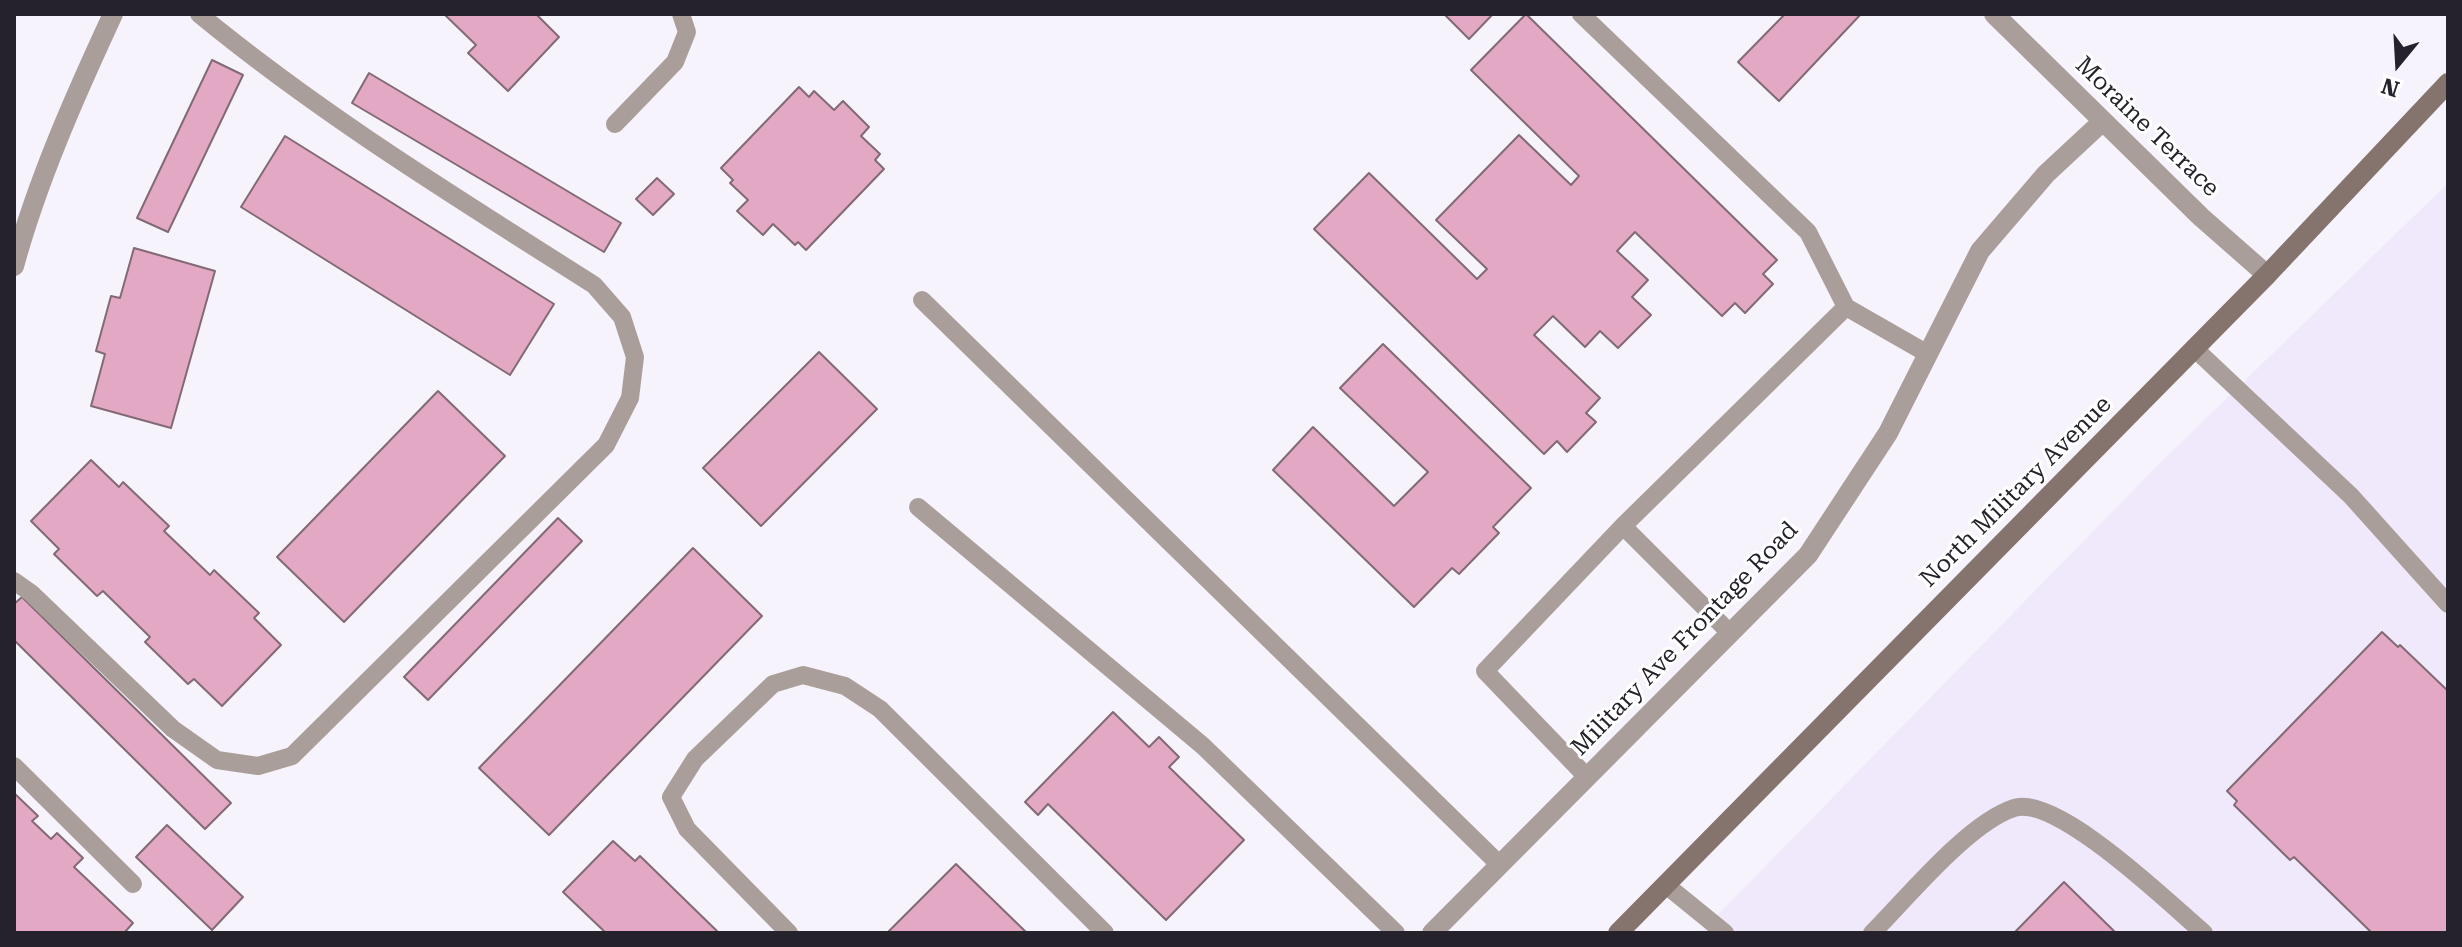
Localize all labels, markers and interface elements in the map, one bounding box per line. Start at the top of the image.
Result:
north arrow [2358,24,2438,104]
street label: Moraine Terrace [2069,51,2225,203]
text: N [2379,73,2402,102]
street label: North Military Avenue [1914,390,2118,594]
street label: Military Ave Frontage Road [1566,516,1804,762]

